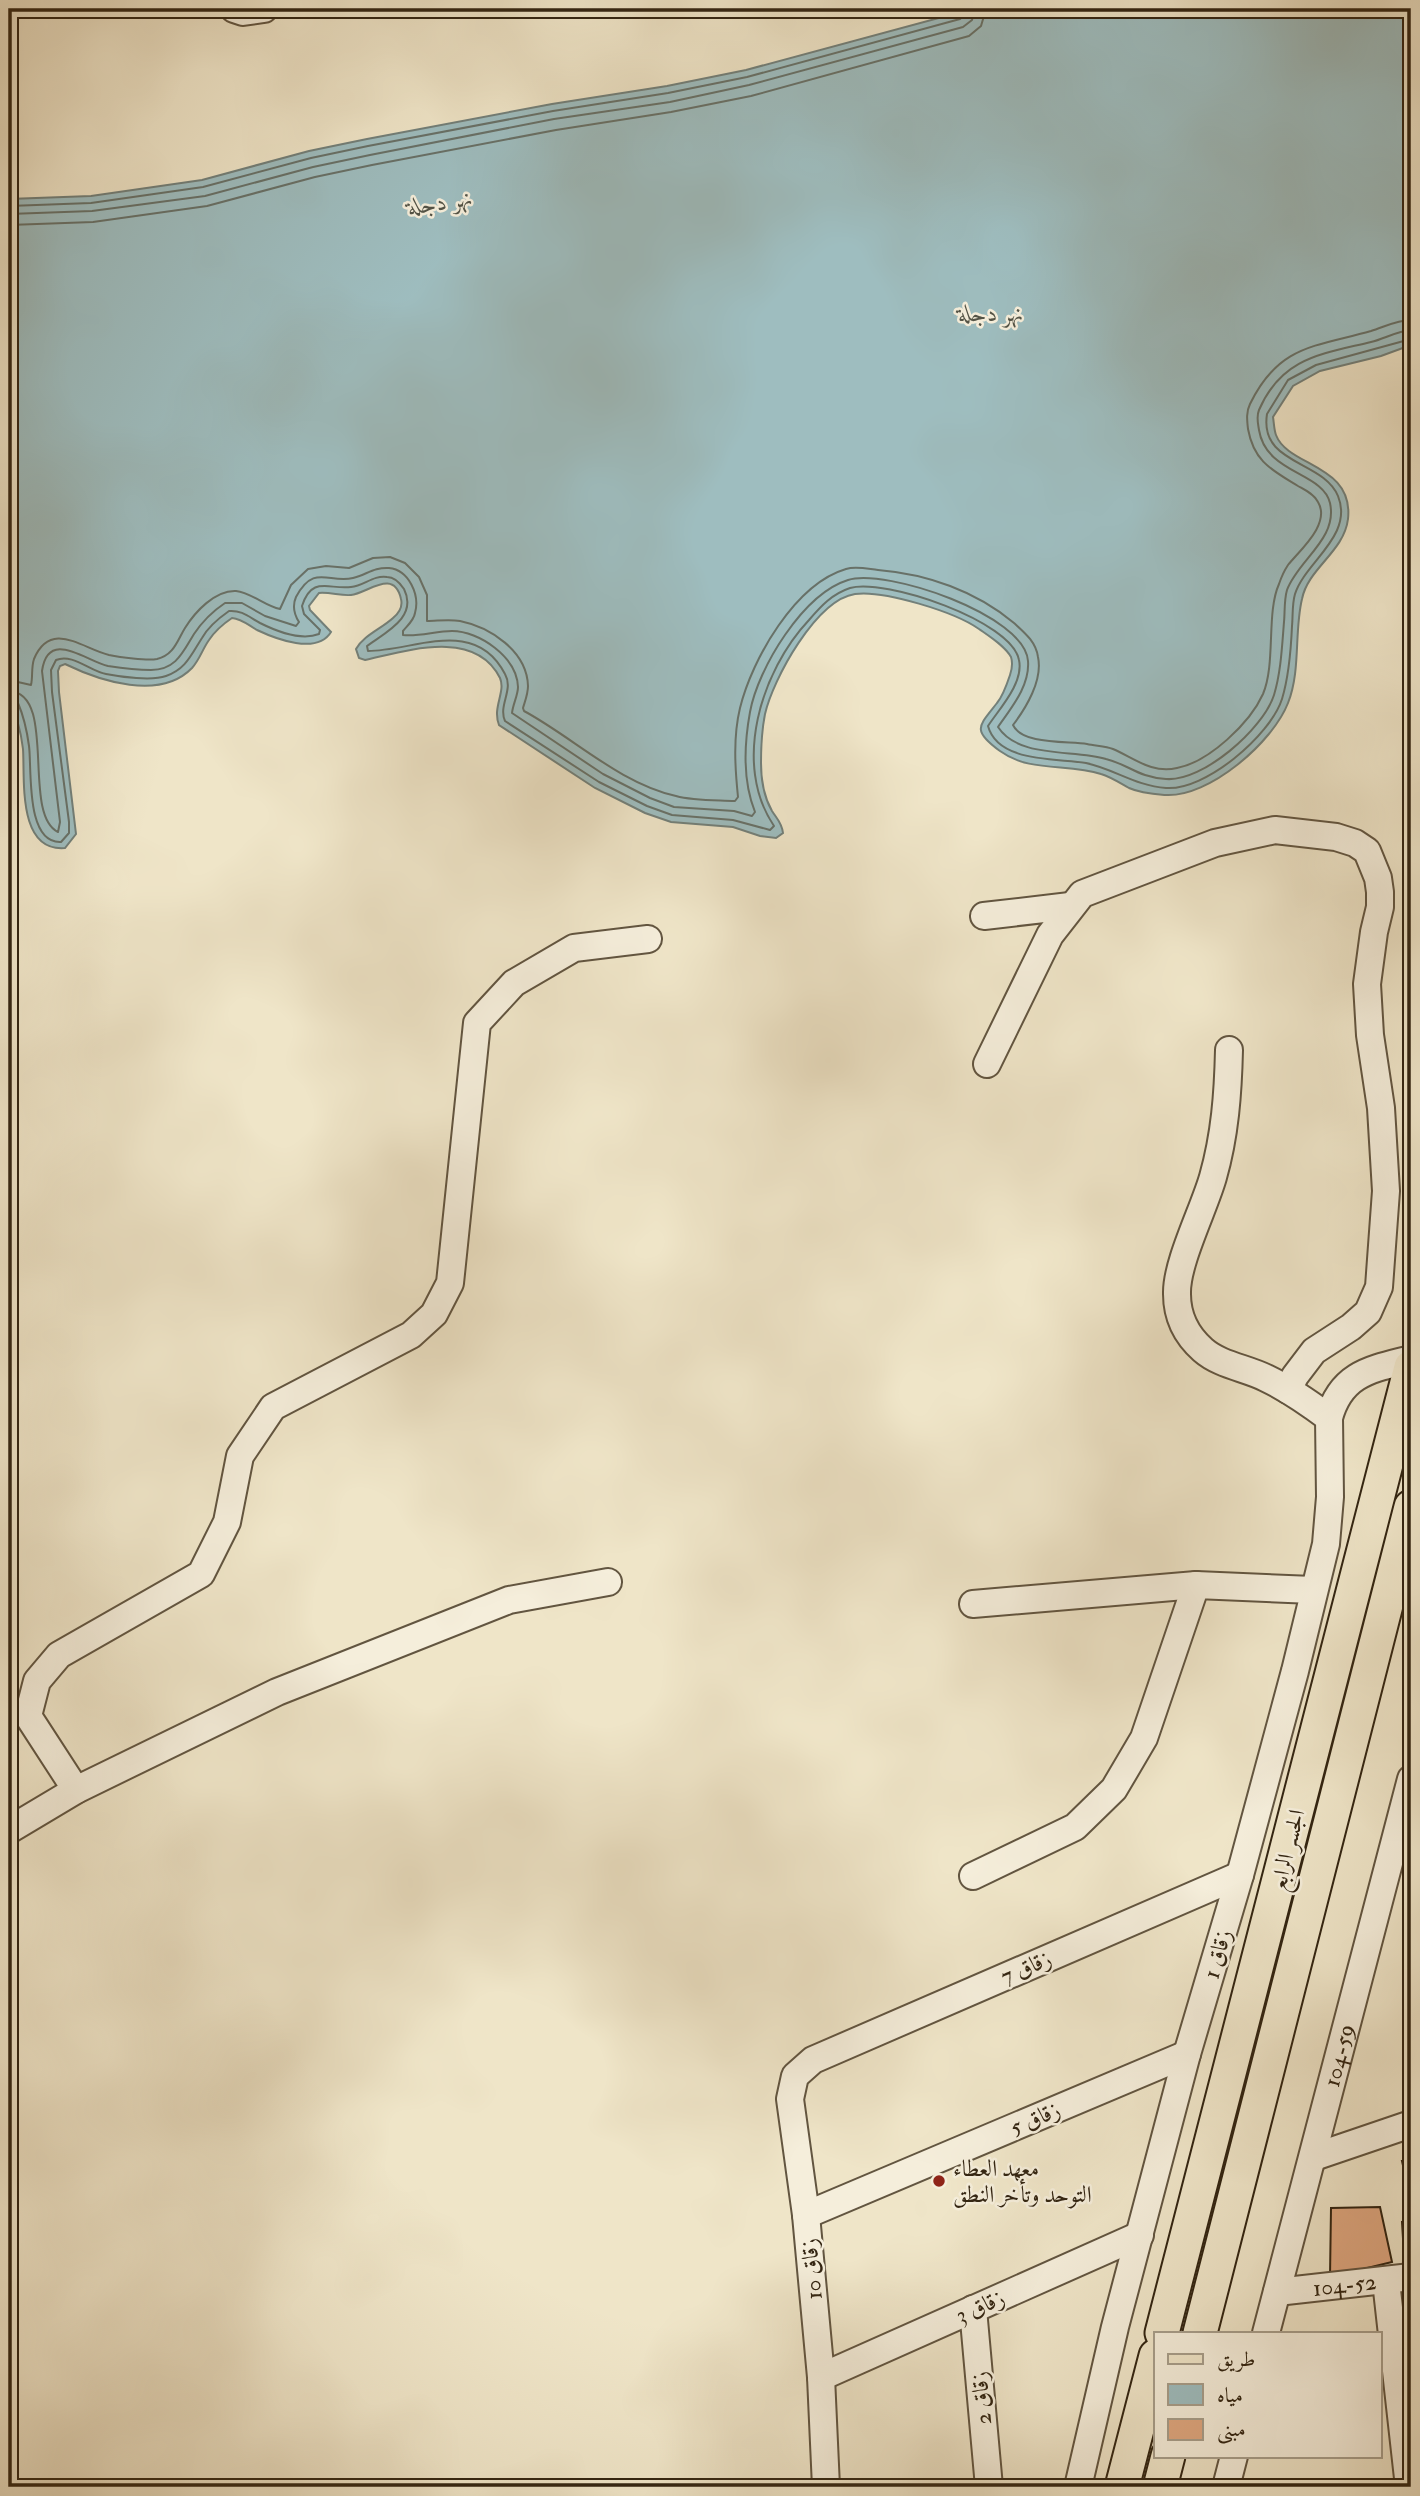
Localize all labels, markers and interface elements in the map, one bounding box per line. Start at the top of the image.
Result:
water label: نهر دجلة [402,182,475,223]
water label: نهر دجلة [955,298,1024,329]
street label: الجسر الرابع [1263,1806,1317,1895]
street label: زقاق 1 [1197,1926,1238,1982]
street label: زقاق 7 [996,1944,1056,1991]
street label: 104-59 [1317,2021,1361,2090]
street label: زقاق 5 [1006,2095,1065,2142]
place label: معهد العطاء التوحد وتأخر النطق [953,2154,1092,2209]
marker: معهد العطاء التوحد وتأخر النطق [931,2173,947,2189]
street label: زقاق 10 [794,2237,829,2301]
street label: 104-52 [1311,2267,1378,2303]
street label: زقاق 3 [951,2283,1009,2330]
legend [1154,2332,1382,2458]
text: طريق [1217,2346,1255,2373]
street label: زقاق 2 [965,2370,998,2426]
text: مياه [1217,2382,1243,2409]
text: مبنى [1217,2416,1246,2444]

